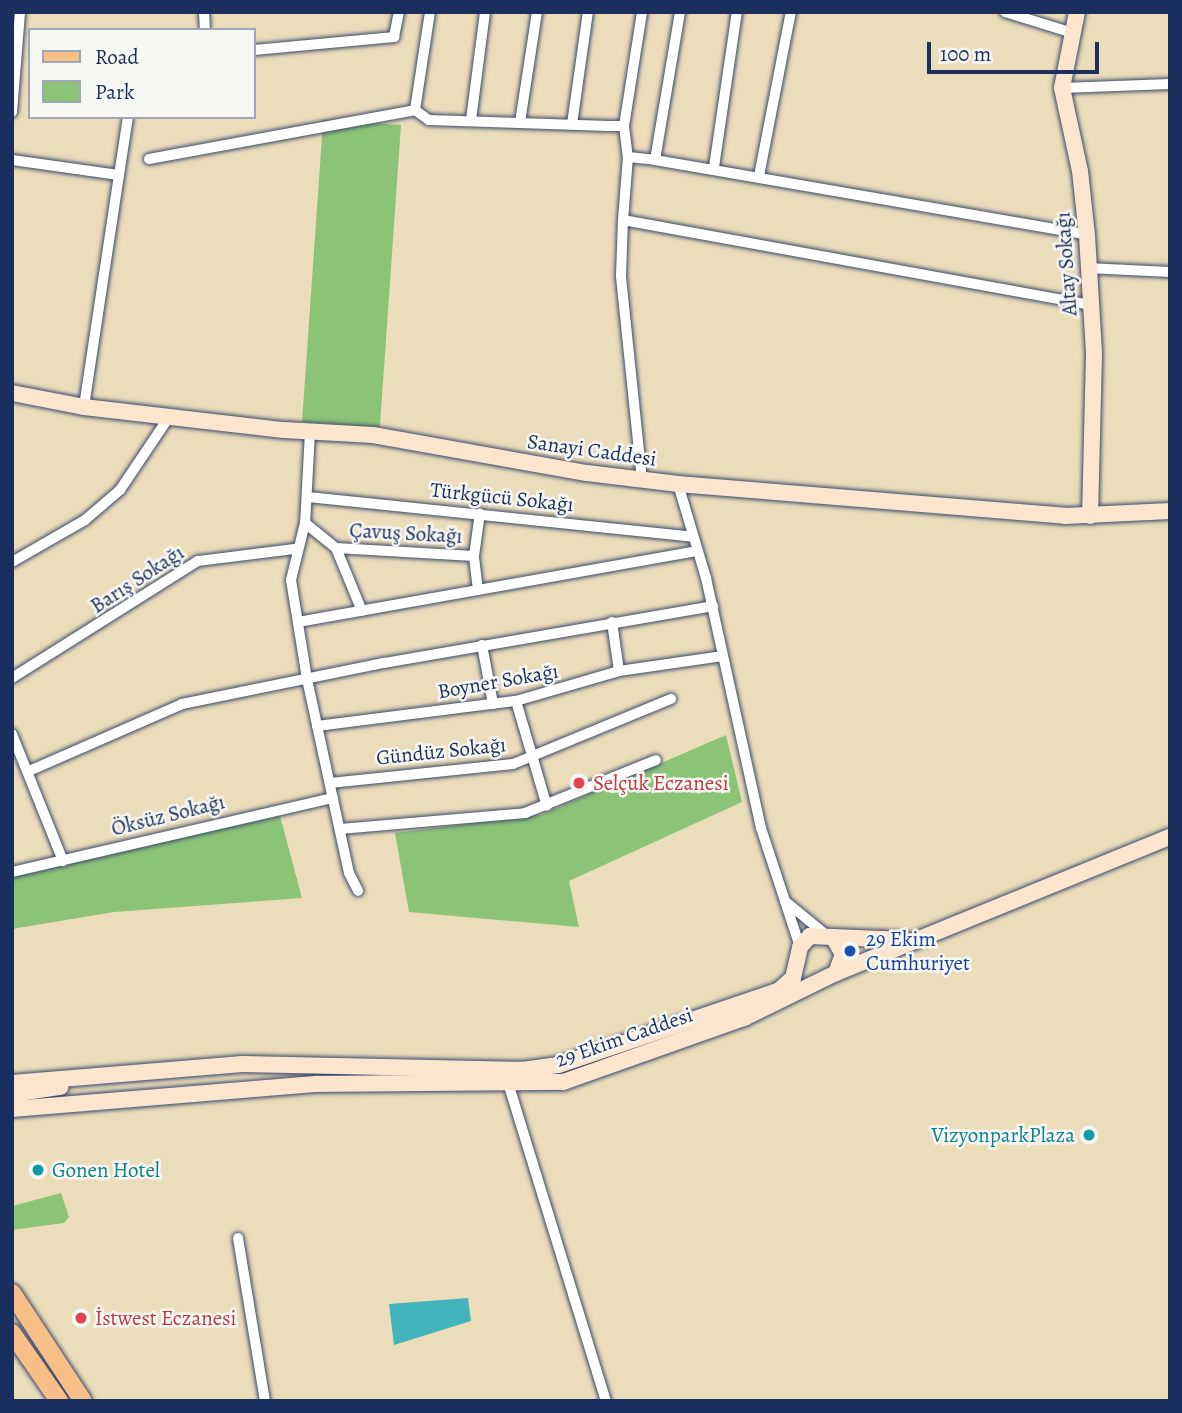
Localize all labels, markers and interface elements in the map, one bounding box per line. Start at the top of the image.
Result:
legend [28,28,256,119]
scale bar [930,28,1102,72]
text: 100 m [940,40,991,68]
text: Road [95,43,139,71]
text: Park [95,78,134,106]
street label: Altay Sokağı [1050,211,1082,317]
street label: Sanayi Caddesi [526,428,658,472]
street label: Türkgücü Sokağı [429,477,575,517]
street label: Çavuş Sokağı [349,517,463,549]
street label: Barış Sokağı [86,539,188,619]
street label: Boyner Sokağı [436,658,560,704]
street label: Gündüz Sokağı [375,732,507,770]
place label: Selçuk Eczanesi [593,770,729,796]
marker: Selçuk Eczanesi [571,775,587,791]
street label: Öksüz Sokağı [109,789,227,841]
place label: 29 Ekim Cumhuriyet [866,926,970,976]
marker: 29 Ekim Cumhuriyet [840,941,860,961]
street label: 29 Ekim Caddesi [552,1002,696,1072]
place label: VizyonparkPlaza [931,1122,1075,1148]
marker: VizyonparkPlaza [1081,1127,1097,1143]
place label: Gonen Hotel [52,1157,160,1183]
marker: Gonen Hotel [30,1162,46,1178]
place label: İstwest Eczanesi [95,1305,236,1331]
marker: İstwest Eczanesi [73,1310,89,1326]

